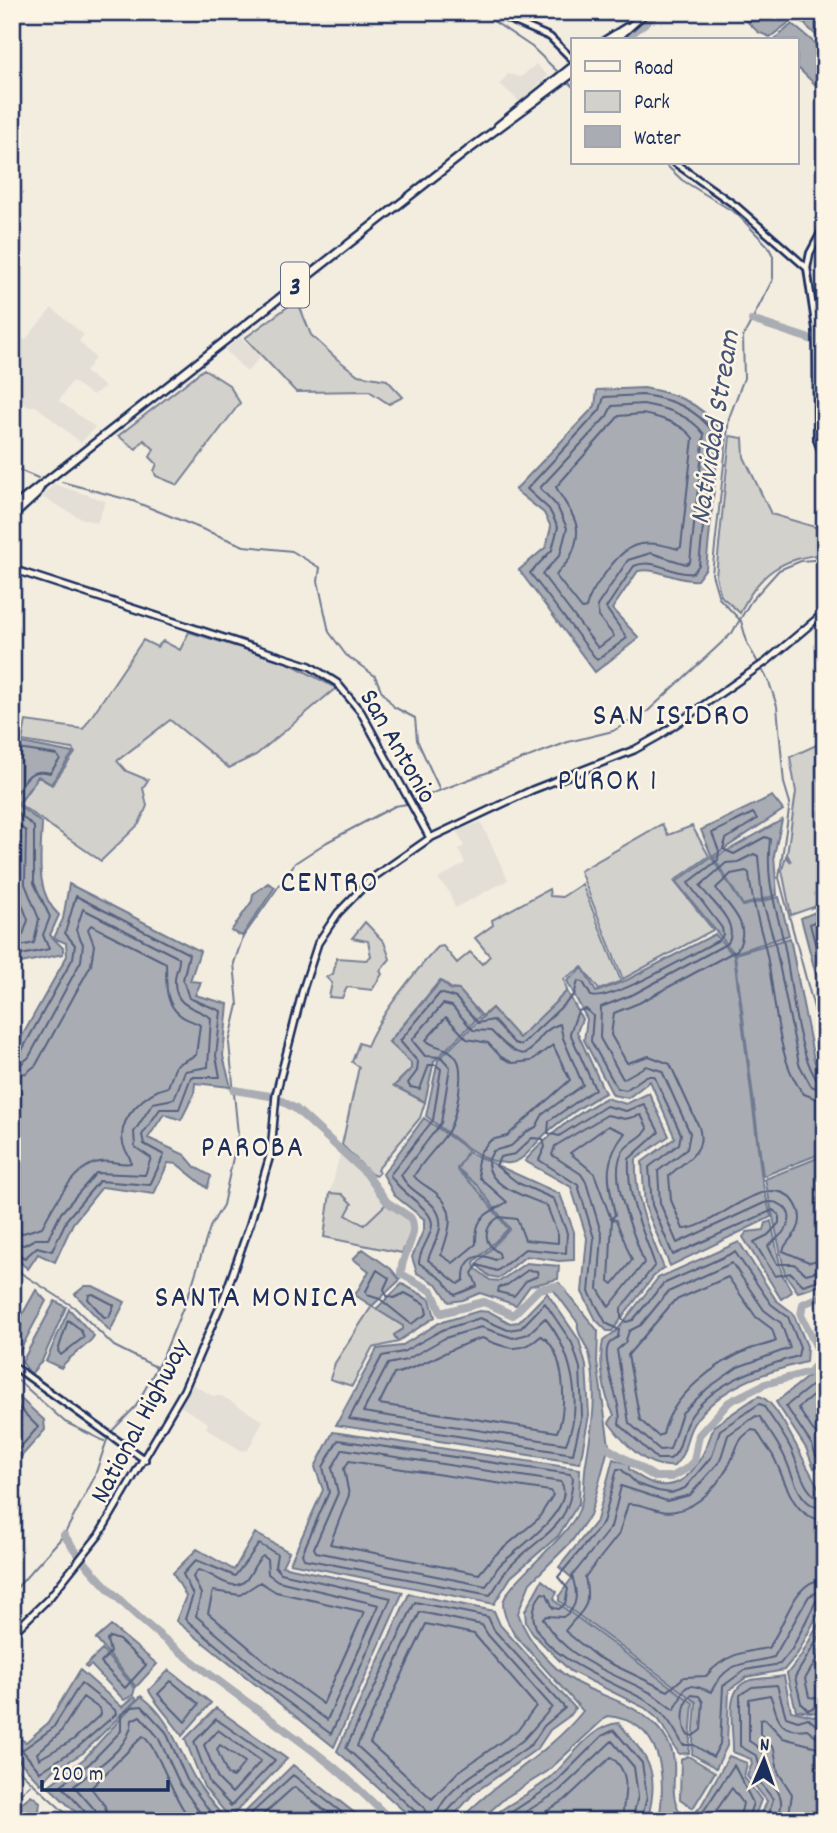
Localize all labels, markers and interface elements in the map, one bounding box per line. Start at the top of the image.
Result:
legend [571,38,798,164]
text: Road [634,55,673,85]
text: Park [634,89,670,119]
text: Water [634,125,681,155]
road number: 3 [281,262,309,308]
water label: Natividad Stream [681,327,754,528]
street label: San Antonio [347,683,445,812]
district label: SAN ISIDRO [592,695,752,741]
district label: PUROK 1 [557,762,659,805]
district label: CENTRO [280,864,380,907]
district label: PAROBA [201,1129,305,1172]
district label: SANTA MONICA [154,1277,360,1323]
street label: National Highway [82,1332,203,1512]
north arrow [728,1724,798,1794]
text: N [759,1733,770,1760]
scale bar [42,1749,168,1793]
text: 200 m [52,1761,103,1791]

